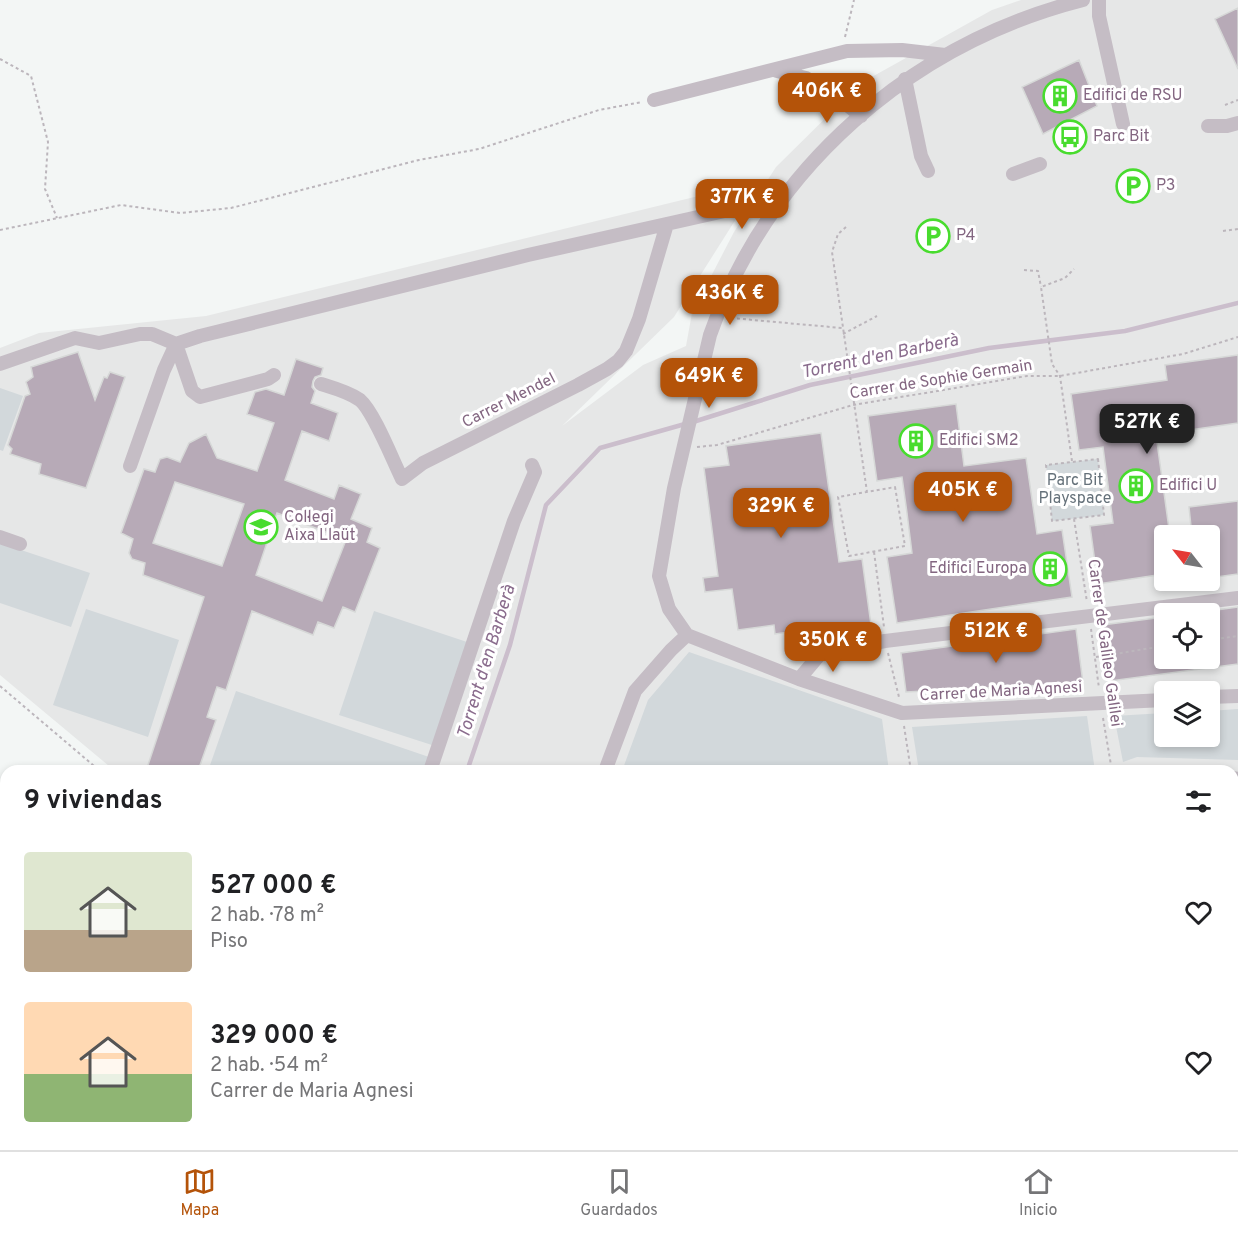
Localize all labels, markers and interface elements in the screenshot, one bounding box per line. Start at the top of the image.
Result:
pin: 406K € [778,73,876,124]
building icon: Edifici de RSU [1042,78,1078,114]
text: 406K € [792,79,862,105]
place label: Edifici de RSU [1083,86,1183,106]
bus stop icon: Parc Bit [1052,119,1088,155]
place label: Parc Bit [1093,127,1150,147]
parking icon: P3 [1115,168,1151,204]
place label: P3 [1156,176,1175,196]
pin: 377K € [693,179,791,230]
text: 377K € [710,185,774,211]
parking icon: P4 [915,218,951,254]
place label: P4 [956,226,976,246]
pin: 436K € [681,275,779,326]
text: 436K € [696,281,765,307]
water label: Torrent d'en Barberà [799,329,961,385]
street label: Carrer de Sophie Germain [848,356,1034,404]
pin: 649K € [660,358,758,409]
text: 649K € [674,364,744,390]
street label: Carrer Mendel [459,369,559,433]
pin: 527K € [1098,404,1196,455]
text: 527K € [1114,410,1180,436]
building icon: Edifici SM2 [898,423,934,459]
place label: Edifici SM2 [939,431,1019,451]
building icon: Edifici U [1118,468,1154,504]
park label: Parc Bit Playspace [1039,471,1111,509]
pin: 405K € [914,472,1012,523]
place label: Edifici U [1159,476,1217,496]
text: 405K € [928,478,998,504]
pin: 329K € [732,488,830,539]
text: 329K € [747,494,815,520]
place label: Col·legi Aixa Llaüt [284,508,356,546]
school or university icon: Col·legi Aixa Llaüt [243,509,279,545]
north arrow [1154,525,1220,591]
map controls [1154,525,1220,747]
building icon: Edifici Europa [1032,551,1068,587]
street label: Carrer de Galileo Galilei [1082,558,1126,728]
place label: Edifici Europa [929,559,1027,579]
water label: Torrent d'en Barberà [453,581,522,742]
button: locate [1154,603,1220,669]
pin: 512K € [947,613,1045,664]
text: 512K € [964,619,1028,645]
pin: 350K € [784,622,882,673]
text: 350K € [798,628,868,654]
street label: Carrer de Maria Agnesi [919,678,1083,706]
button: layers [1154,681,1220,747]
text: 9 viviendas [24,785,163,818]
icon: filters [1182,785,1215,818]
text: 527 000 € [210,870,337,903]
icon: home [72,876,144,948]
icon: heart [1182,896,1215,929]
text: 2 hab. · 78 m² [210,903,324,929]
text: Piso [210,929,248,955]
text: 329 000 € [210,1020,338,1053]
icon: home [72,1026,144,1098]
icon: heart [1182,1046,1215,1079]
text: 2 hab. · 54 m² [210,1053,328,1079]
text: Carrer de Maria Agnesi [210,1079,414,1105]
tab: Mapa [181,1165,219,1221]
tab: Guardados [580,1165,658,1221]
tab: Inicio [1019,1165,1057,1221]

